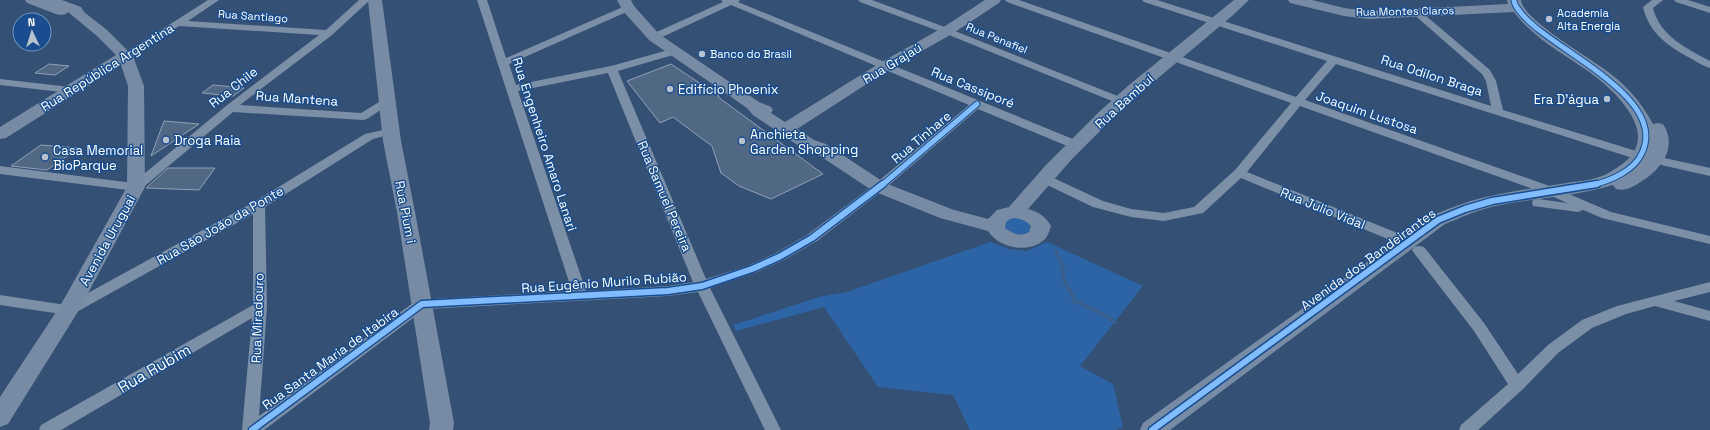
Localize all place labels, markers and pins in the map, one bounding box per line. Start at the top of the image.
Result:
place label: Academia Alta Energia [1557,6,1621,33]
marker: Academia Alta Energia [1544,14,1554,24]
place label: Banco do Brasil [710,47,792,61]
marker: Banco do Brasil [697,49,707,59]
place label: Edifício Phoenix [678,81,779,98]
marker: Edifício Phoenix [665,84,675,94]
place label: Era D'água [1534,91,1600,108]
marker: Era D'água [1602,94,1612,104]
place label: Anchieta Garden Shopping [750,126,858,158]
place label: Droga Raia [174,132,241,149]
marker: Droga Raia [161,135,171,145]
marker: Anchieta Garden Shopping [737,136,747,146]
place label: Casa Memorial BioParque [53,142,143,174]
marker: Casa Memorial BioParque [40,152,50,162]

